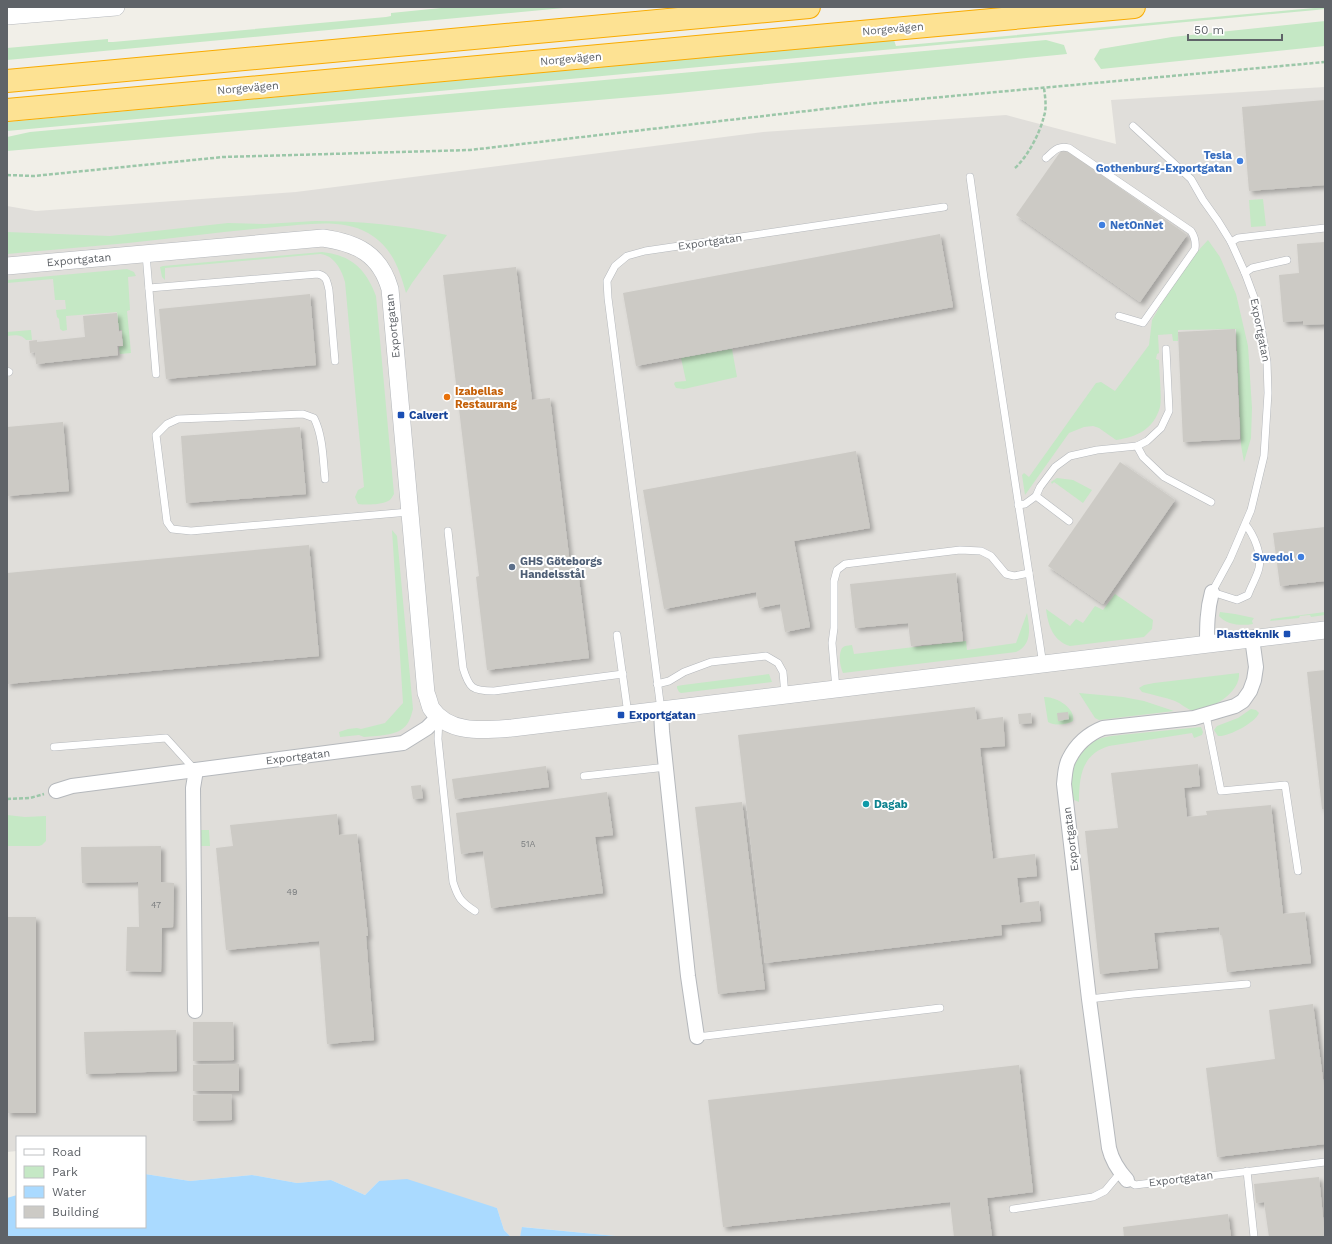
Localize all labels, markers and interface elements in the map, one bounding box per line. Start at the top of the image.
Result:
scale bar [1188,16,1282,42]
street label: Norgevägen [862,20,924,38]
text: 50 m [1194,23,1224,37]
street label: Norgevägen [540,50,602,68]
street label: Norgevägen [217,79,279,97]
place label: Tesla Gothenburg-Exportgatan [1096,149,1233,175]
marker: Tesla Gothenburg-Exportgatan [1235,156,1245,166]
place label: NetOnNet [1110,219,1164,232]
marker: NetOnNet [1097,220,1107,230]
street label: Exportgatan [677,231,743,253]
street label: Exportgatan [46,251,112,269]
street label: Exportgatan [383,293,403,359]
street label: Exportgatan [1247,297,1273,363]
place label: Izabellas Restaurang [455,385,518,411]
marker: Izabellas Restaurang [442,392,452,402]
place label: Calvert [409,409,448,422]
marker: Calvert [396,410,406,420]
place label: Swedol [1253,551,1293,564]
marker: Swedol [1296,552,1306,562]
place label: GHS Göteborgs Handelsstål [520,555,602,581]
marker: GHS Göteborgs Handelsstål [507,562,517,572]
place label: Plastteknik [1216,628,1279,641]
marker: Plastteknik [1282,629,1292,639]
place label: Exportgatan [629,709,696,722]
marker: Exportgatan [616,710,626,720]
street label: Exportgatan [265,747,331,767]
place label: Dagab [874,798,908,811]
marker: Dagab [861,799,871,809]
street label: Exportgatan [1061,806,1081,872]
house number: 51A [521,839,535,849]
house number: 49 [286,887,298,897]
house number: 47 [151,900,161,910]
legend [16,1136,146,1228]
text: Road [52,1145,81,1159]
text: Park [52,1165,78,1179]
street label: Exportgatan [1148,1169,1214,1189]
text: Water [52,1185,87,1199]
text: Building [52,1205,99,1219]

